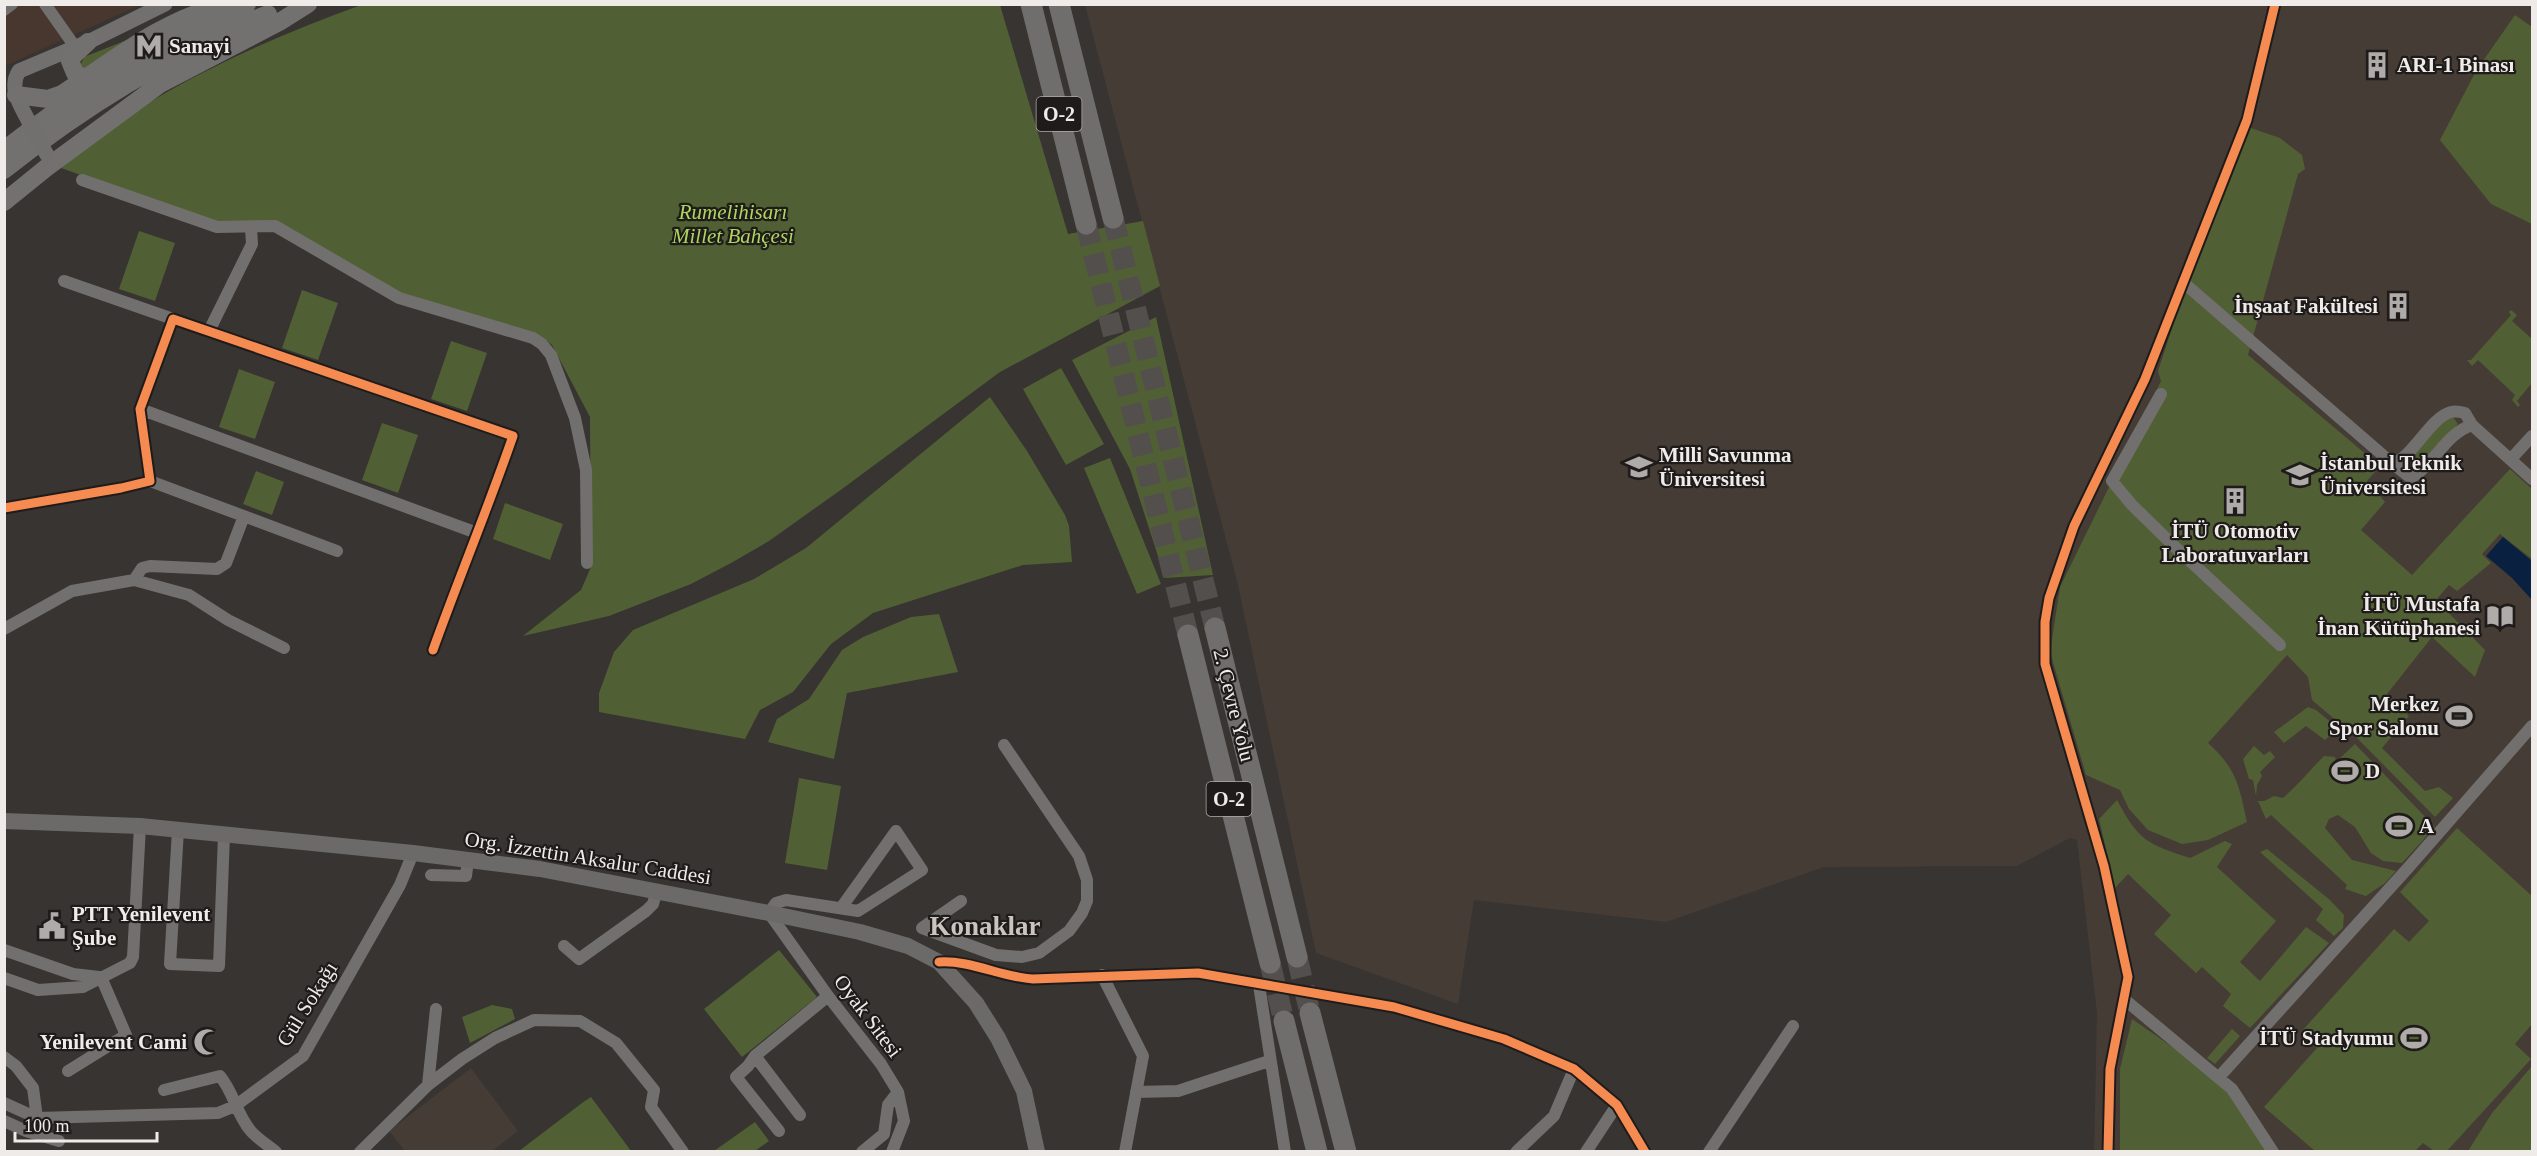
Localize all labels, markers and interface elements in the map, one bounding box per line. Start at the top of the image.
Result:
metro station icon: Sanayi [134,31,164,61]
place label: Sanayi [169,34,230,58]
building icon: ARI-1 Binası [2362,50,2392,80]
place label: ARI-1 Binası [2397,53,2514,77]
road number: O-2 [1036,97,1082,131]
park label: Rumelihisarı Millet Bahçesi [671,200,794,248]
building icon: İnşaat Fakültesi [2383,291,2413,321]
place label: İnşaat Fakültesi [2234,294,2378,318]
place label: Milli Savunma Üniversitesi [1659,443,1792,491]
place label: İstanbul Teknik Üniversitesi [2320,451,2462,499]
school or university icon: Milli Savunma Üniversitesi [1624,452,1654,482]
school or university icon: İstanbul Teknik Üniversitesi [2285,460,2315,490]
building icon: İTÜ Otomotiv Laboratuvarları [2220,486,2250,516]
place label: İTÜ Otomotiv Laboratuvarları [2162,519,2309,567]
place label: İTÜ Mustafa İnan Kütüphanesi [2317,592,2480,640]
library icon: İTÜ Mustafa İnan Kütüphanesi [2485,601,2515,631]
street label: 2. Çevre Yolu [1208,646,1260,764]
place label: Merkez Spor Salonu [2329,692,2439,740]
sports icon: Merkez Spor Salonu [2444,701,2474,731]
sports icon: D [2330,756,2360,786]
place label: D [2365,759,2380,783]
road number: O-2 [1206,782,1252,816]
sports icon: A [2384,811,2414,841]
place label: A [2419,814,2435,838]
street label: Org. İzzettin Aksalur Caddesi [463,827,713,889]
place label: PTT Yenilevent Şube [72,902,210,950]
public building icon: PTT Yenilevent Şube [37,911,67,941]
district label: Konaklar [929,911,1041,941]
street label: Gül Sokağı [272,957,342,1051]
street label: Oyak Sitesi [829,970,907,1062]
sports icon: İTÜ Stadyumu [2399,1023,2429,1053]
place label: İTÜ Stadyumu [2259,1026,2394,1050]
mosque icon: Yenilevent Cami [192,1027,222,1057]
place label: Yenilevent Cami [39,1030,187,1054]
scale bar [15,1105,158,1143]
text: 100 m [24,1116,70,1136]

